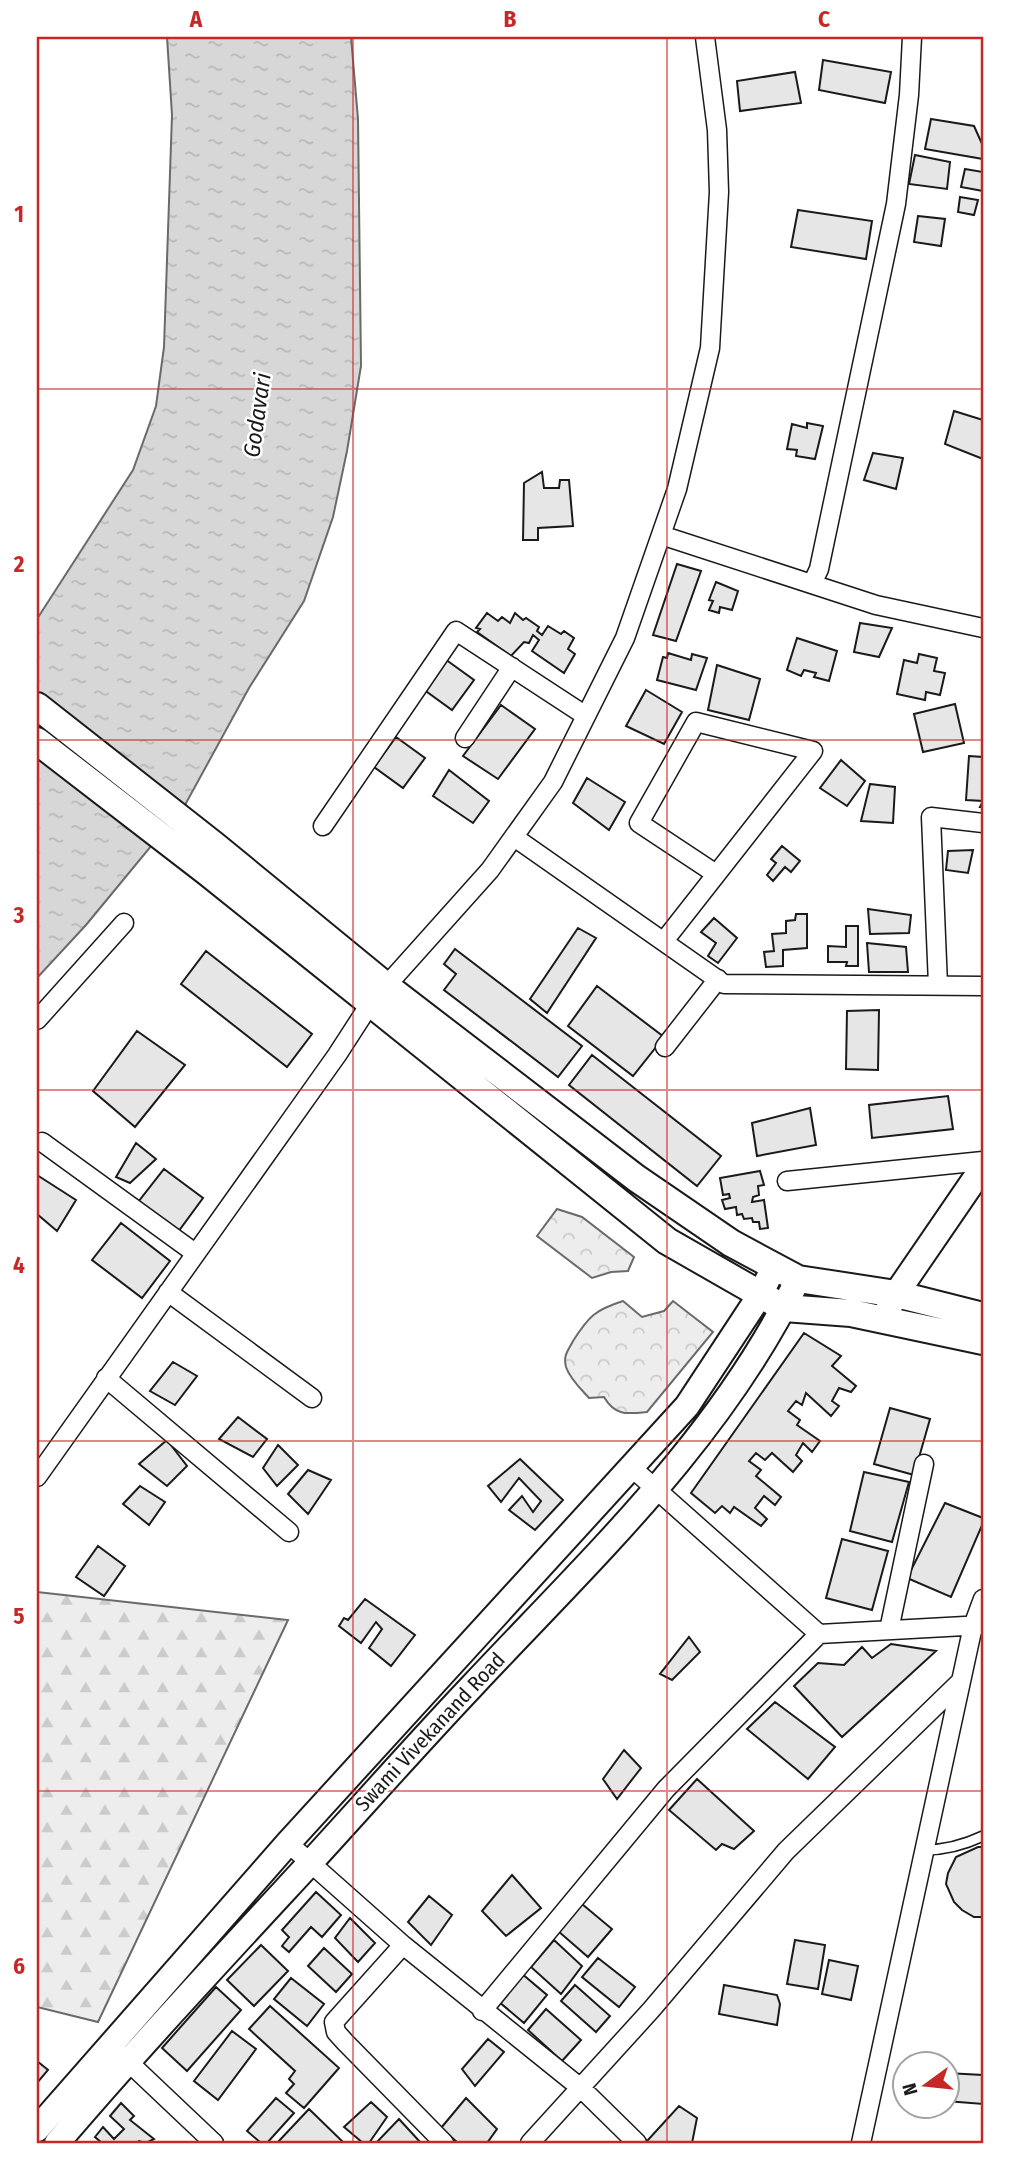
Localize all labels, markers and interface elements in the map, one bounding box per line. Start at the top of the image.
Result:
text: A [189,5,203,33]
text: B [504,5,517,33]
text: C [818,5,830,33]
text: 1 [14,200,24,228]
water label: Godavari [237,371,277,459]
text: 2 [13,550,25,578]
text: 3 [13,901,25,929]
text: 4 [13,1251,25,1279]
text: 5 [13,1602,25,1630]
street label: Swami Vivekanand Road [350,1647,510,1817]
text: 6 [13,1952,25,1980]
north arrow [890,2050,960,2120]
text: N [897,2081,923,2098]

